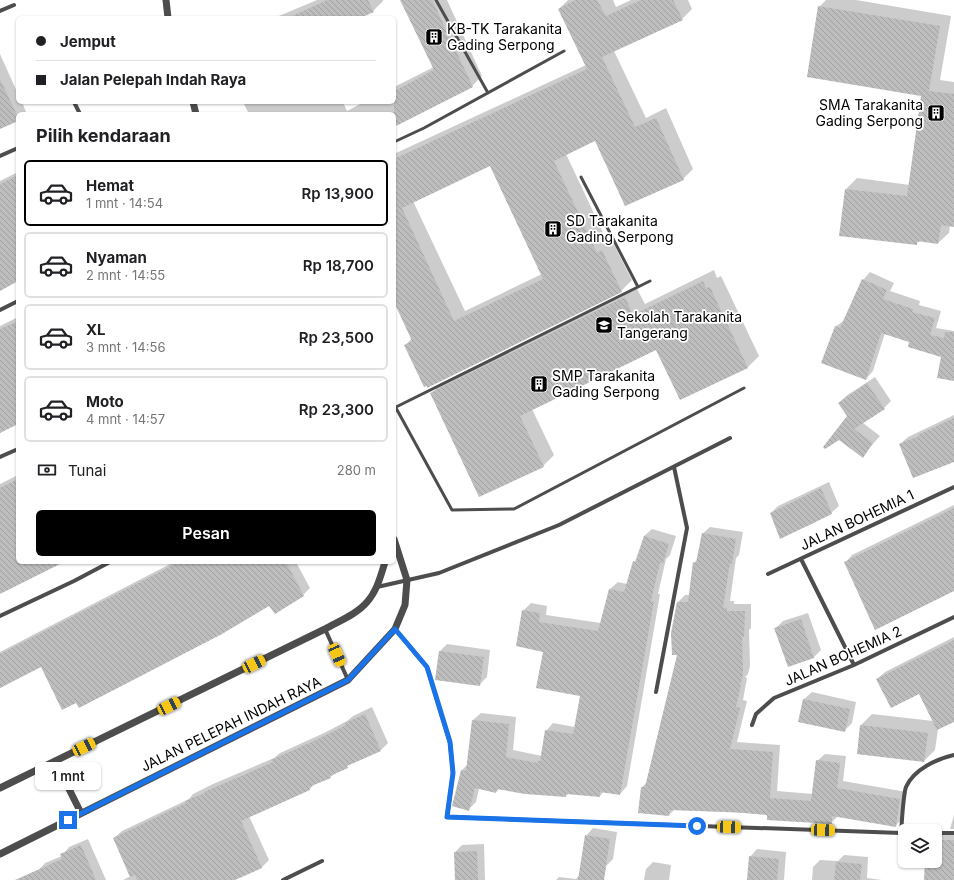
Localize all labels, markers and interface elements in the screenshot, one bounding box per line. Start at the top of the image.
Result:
place label: KB-TK Tarakanita Gading Serpong [447,20,562,53]
building icon: KB-TK Tarakanita Gading Serpong [424,27,444,47]
text: Jemput [60,32,116,51]
text: Jalan Pelepah Indah Raya [60,70,246,89]
place label: SMA Tarakanita Gading Serpong [815,96,923,129]
building icon: SMA Tarakanita Gading Serpong [926,103,946,123]
text: Pilih kendaraan [36,125,171,146]
icon: car [38,175,74,211]
text: Hemat [86,176,134,195]
text: Rp 13,900 [302,184,374,203]
text: 1 mnt · 14:54 [86,195,163,211]
place label: SD Tarakanita Gading Serpong [566,212,674,245]
building icon: SD Tarakanita Gading Serpong [543,219,563,239]
icon: car [38,247,74,283]
text: Nyaman [86,248,147,267]
text: Rp 18,700 [303,256,374,275]
text: 2 mnt · 14:55 [86,267,165,283]
place label: Sekolah Tarakanita Tangerang [617,308,742,341]
school or university icon: Sekolah Tarakanita Tangerang [594,315,614,335]
icon: car [38,319,74,355]
text: XL [86,320,106,339]
text: Rp 23,500 [299,328,374,347]
text: 3 mnt · 14:56 [86,339,165,355]
place label: SMP Tarakanita Gading Serpong [552,367,660,400]
building icon: SMP Tarakanita Gading Serpong [529,374,549,394]
icon: car [38,391,74,427]
text: Moto [86,392,124,411]
text: Rp 23,300 [299,400,374,419]
text: 4 mnt · 14:57 [86,411,165,427]
icon: cash [36,459,58,481]
text: Tunai [68,461,106,480]
text: 280 m [337,462,376,478]
street label: JALAN BOHEMIA 1 [797,486,916,553]
button: Pesan [36,510,376,556]
street label: JALAN BOHEMIA 2 [781,622,904,689]
car [327,642,347,668]
car [241,653,267,675]
street label: JALAN PELEPAH INDAH RAYA [138,672,324,775]
car [156,695,182,717]
car [71,736,97,758]
callout: 1 mnt [35,762,101,790]
text: 1 mnt [51,768,85,784]
route end [59,811,77,829]
route start [688,817,706,835]
car [717,821,741,833]
car [811,824,835,836]
map controls [898,824,942,868]
button: layers [898,824,942,868]

